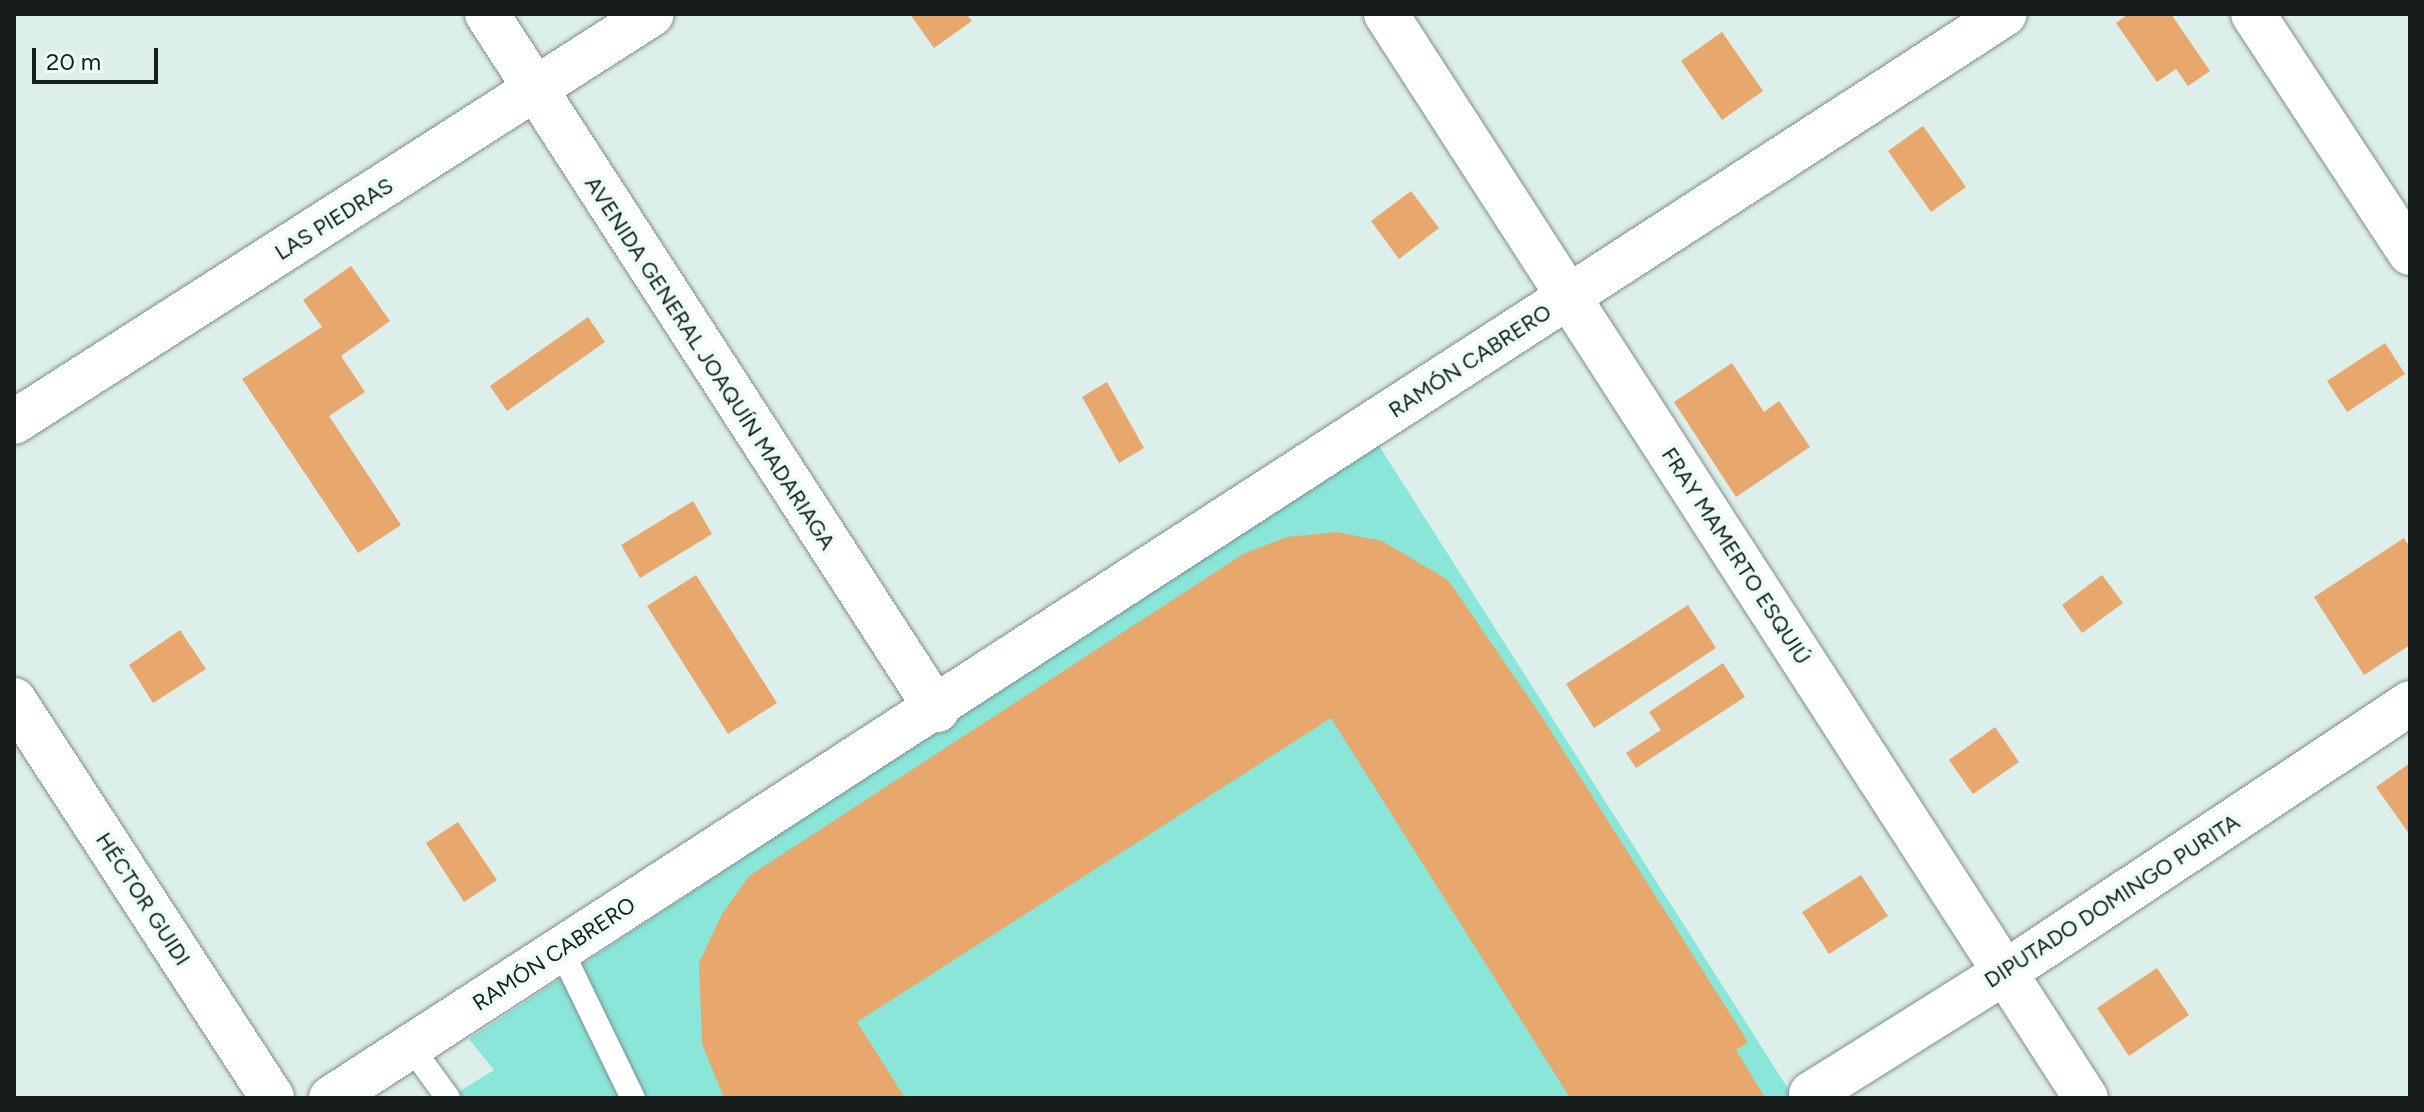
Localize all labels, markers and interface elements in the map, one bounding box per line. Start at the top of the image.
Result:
scale bar [36,32,162,82]
text: 20 m [46,47,101,76]
street label: AVENIDA GENERAL JOAQUÍN MADARIAGA [579,171,841,555]
street label: LAS PIEDRAS [270,172,398,266]
street label: RAMÓN CABRERO [1384,299,1556,423]
street label: FRAY MAMERTO ESQUIÚ [1656,443,1816,669]
street label: DIPUTADO DOMINGO PURITA [1979,809,2245,993]
street label: HÉCTOR GUIDI [90,828,196,970]
street label: RAMÓN CABRERO [468,892,640,1016]

